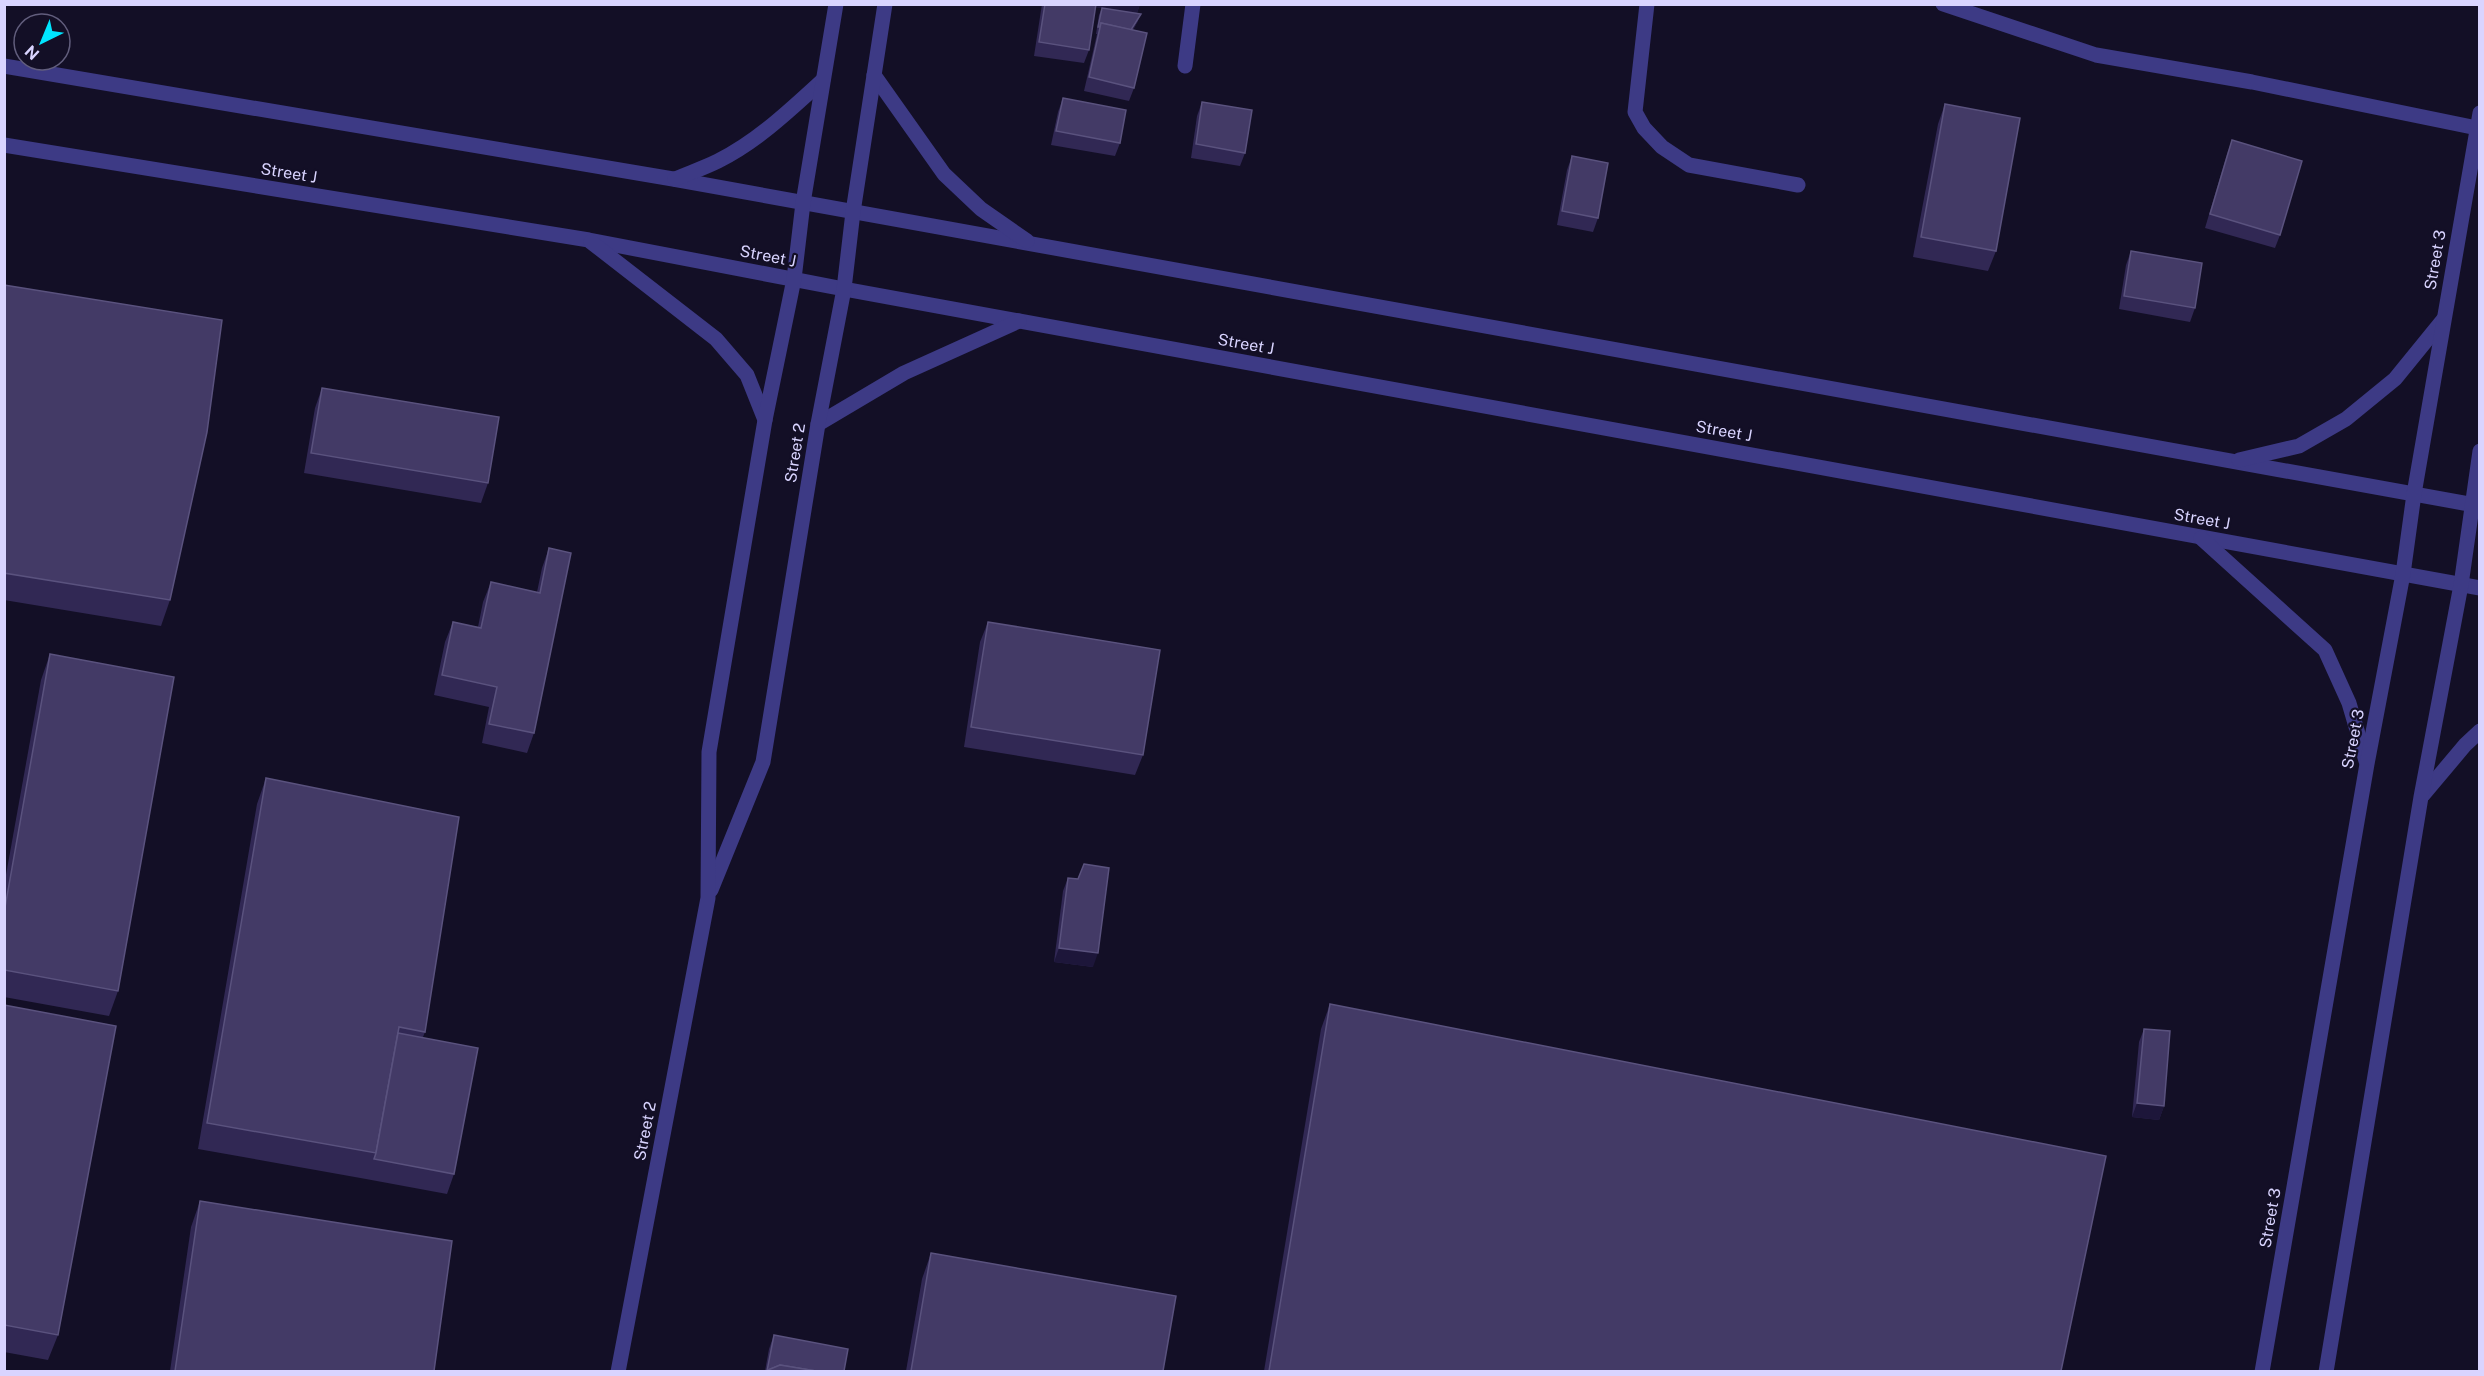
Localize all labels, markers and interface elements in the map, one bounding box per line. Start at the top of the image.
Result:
north arrow [12,12,72,72]
text: N [21,41,43,64]
street label: Street J [259,159,319,187]
street label: Street 3 [2420,228,2450,292]
street label: Street J [738,241,798,271]
street label: Street J [1216,330,1276,358]
street label: Street J [1694,417,1754,445]
street label: Street 2 [781,422,809,484]
street label: Street J [2172,505,2232,533]
street label: Street 3 [2338,707,2368,771]
street label: Street 2 [630,1100,660,1162]
street label: Street 3 [2255,1186,2285,1250]

